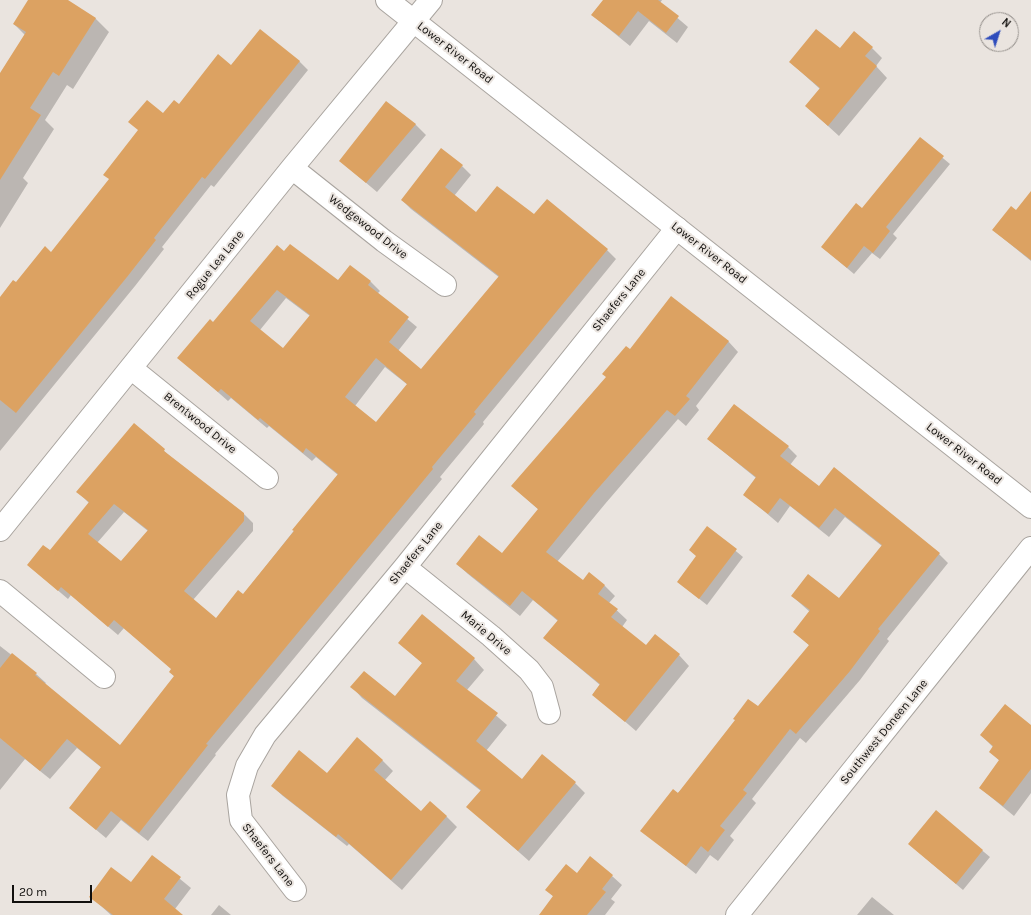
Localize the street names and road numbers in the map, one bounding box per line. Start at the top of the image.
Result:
street label: Lower River Road [414,19,496,87]
street label: Wedgewood Drive [326,192,410,262]
street label: Lower River Road [668,219,750,287]
street label: Rogue Lea Lane [183,228,247,302]
street label: Shaefers Lane [589,266,649,334]
street label: Brentwood Drive [161,389,239,457]
street label: Lower River Road [923,420,1005,488]
street label: Shaefers Lane [386,519,446,587]
street label: Marie Drive [458,608,514,658]
street label: Southwest Doneen Lane [837,677,931,787]
street label: Shaefers Lane [239,820,297,890]

